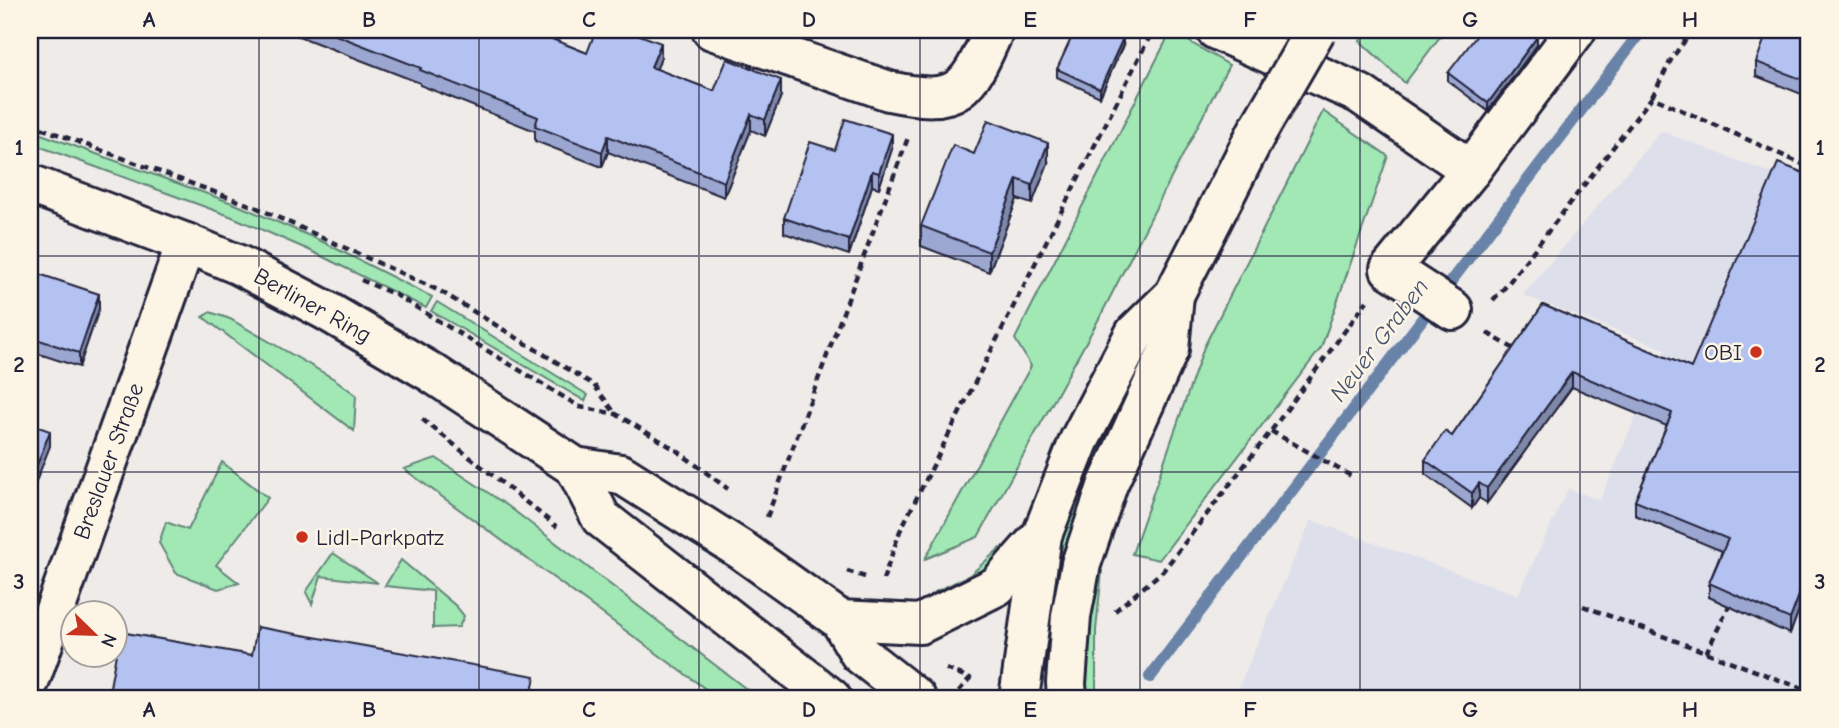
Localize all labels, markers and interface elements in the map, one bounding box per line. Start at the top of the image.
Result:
text: A [143,6,156,33]
text: B [362,6,376,33]
text: C [582,6,596,33]
text: D [802,6,816,33]
text: E [1023,6,1037,33]
text: F [1243,6,1257,33]
text: G [1462,6,1478,33]
text: H [1682,6,1698,33]
text: 1 [14,134,24,161]
text: 1 [1815,134,1825,161]
street label: Berliner Ring [249,262,376,349]
water label: Neuer Graben [1324,273,1434,407]
place label: OBI [1704,339,1742,366]
marker: OBI [1748,344,1764,360]
text: 2 [13,351,25,378]
text: 2 [1814,351,1826,378]
street label: Breslauer Straße [68,379,149,543]
place label: Lidl-Parkpatz [316,524,444,551]
marker: Lidl-Parkpatz [294,529,310,545]
text: 3 [13,568,25,595]
text: 3 [1814,568,1826,595]
north arrow [60,598,130,668]
text: N [96,630,121,650]
text: A [143,696,156,723]
text: B [362,696,376,723]
text: C [582,696,596,723]
text: D [802,696,816,723]
text: E [1023,696,1037,723]
text: F [1243,696,1257,723]
text: G [1462,696,1478,723]
text: H [1682,696,1698,723]

